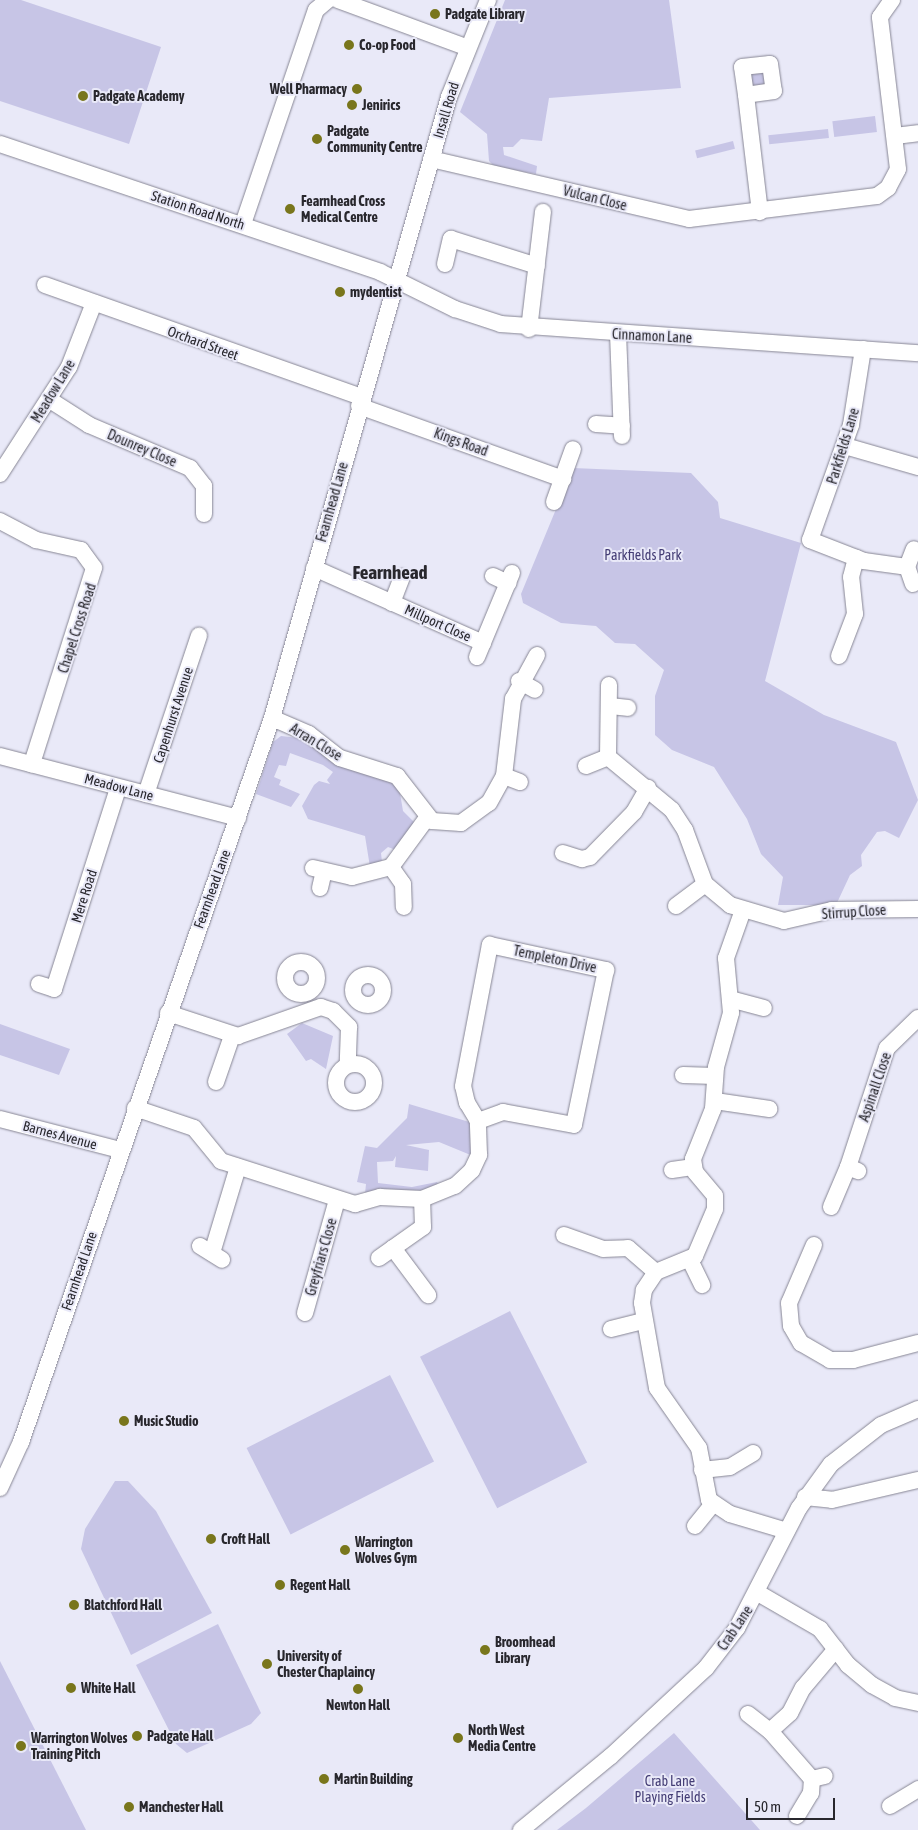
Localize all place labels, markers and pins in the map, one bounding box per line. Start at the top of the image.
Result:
place label: Padgate Library [445,6,525,22]
marker: Padgate Library [429,8,441,20]
place label: Co-op Food [359,37,416,53]
marker: Co-op Food [343,39,355,51]
place label: Well Pharmacy [270,81,347,97]
marker: Well Pharmacy [351,83,363,95]
place label: Padgate Academy [93,88,185,104]
marker: Padgate Academy [77,90,89,102]
place label: Jenirics [362,97,400,113]
marker: Jenirics [346,99,358,111]
place label: Padgate Community Centre [327,123,422,156]
marker: Padgate Community Centre [311,133,323,145]
place label: Fearnhead Cross Medical Centre [301,193,385,226]
marker: Fearnhead Cross Medical Centre [283,202,297,216]
place label: mydentist [350,284,402,300]
marker: mydentist [334,286,346,298]
place label: Music Studio [134,1413,199,1429]
marker: Music Studio [118,1415,130,1427]
place label: Croft Hall [221,1531,270,1547]
marker: Croft Hall [205,1533,217,1545]
place label: Warrington Wolves Gym [355,1534,417,1566]
marker: Warrington Wolves Gym [339,1544,351,1556]
place label: Regent Hall [290,1577,350,1593]
marker: Regent Hall [274,1579,286,1591]
place label: Blatchford Hall [84,1597,162,1613]
marker: Blatchford Hall [68,1599,80,1611]
place label: Broomhead Library [495,1634,555,1666]
marker: Broomhead Library [479,1644,491,1656]
place label: University of Chester Chaplaincy [277,1648,375,1680]
marker: University of Chester Chaplaincy [261,1658,273,1670]
place label: White Hall [81,1680,135,1696]
marker: White Hall [65,1682,77,1694]
marker: Newton Hall [352,1683,364,1695]
place label: Newton Hall [326,1697,390,1713]
place label: North West Media Centre [468,1722,536,1754]
place label: Padgate Hall [147,1728,213,1744]
place label: Warrington Wolves Training Pitch [31,1730,128,1762]
marker: Padgate Hall [131,1730,143,1742]
marker: North West Media Centre [452,1732,464,1744]
marker: Warrington Wolves Training Pitch [15,1740,27,1752]
place label: Martin Building [334,1771,413,1787]
marker: Martin Building [318,1773,330,1785]
place label: Manchester Hall [139,1799,223,1815]
marker: Manchester Hall [123,1801,135,1813]

